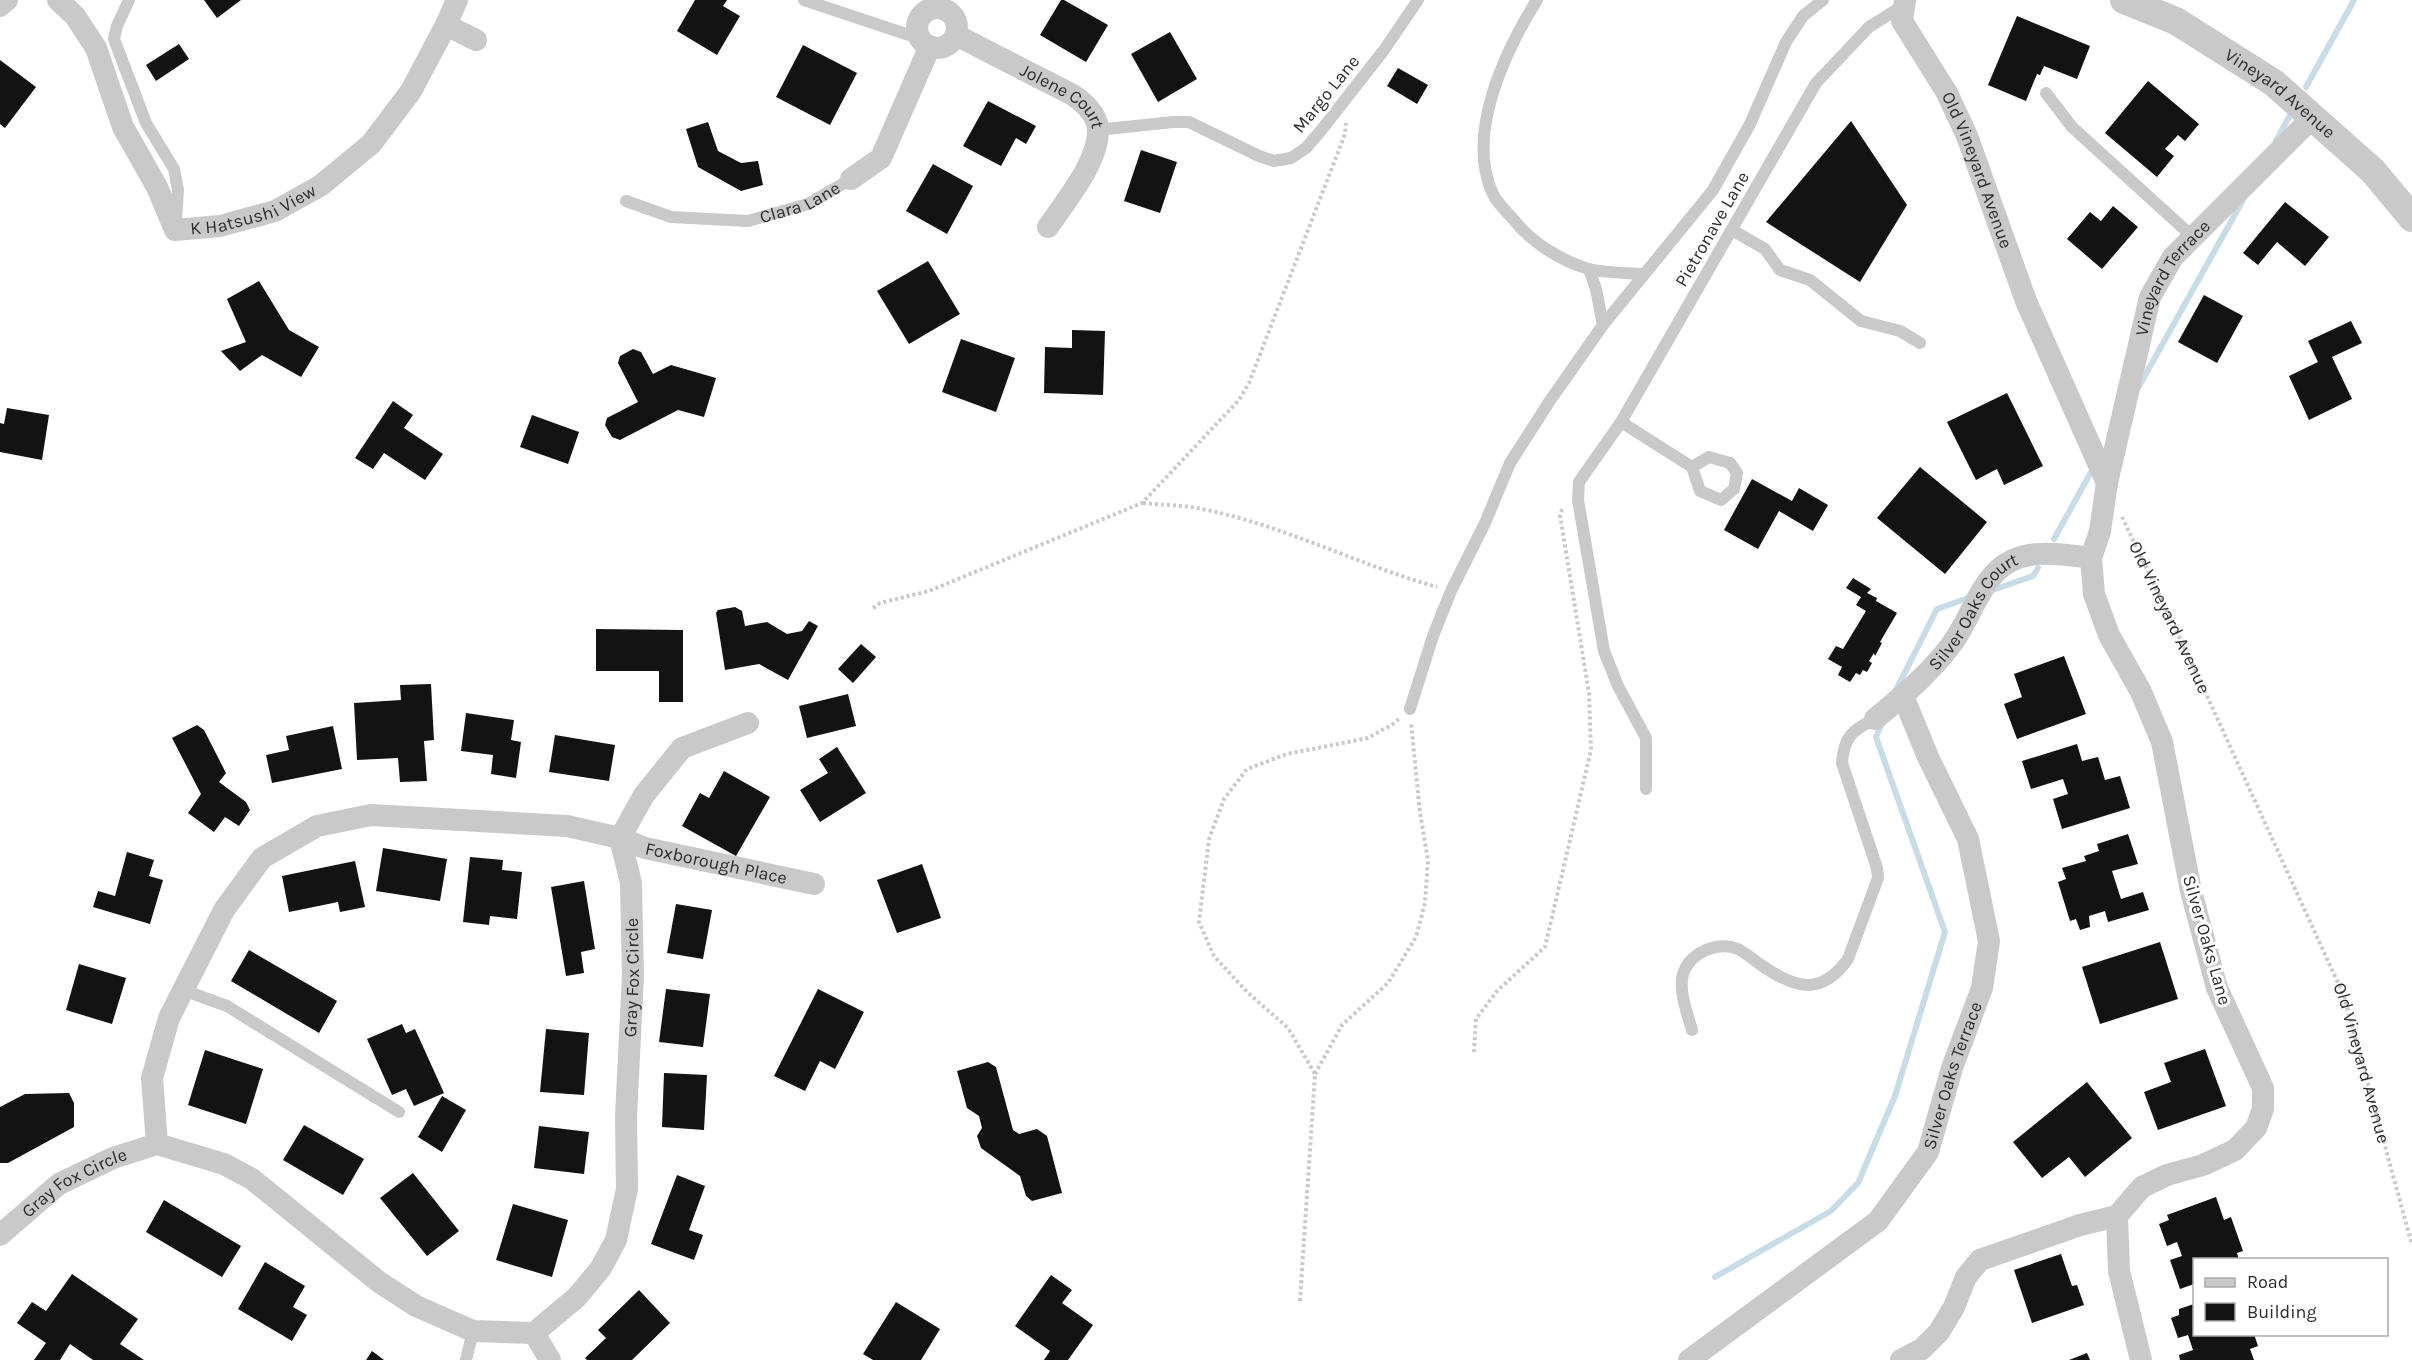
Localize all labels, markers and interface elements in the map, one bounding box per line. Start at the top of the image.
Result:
street label: Vineyard Avenue [2220,44,2340,143]
street label: Margo Lane [1288,51,1364,137]
street label: Jolene Court [1016,59,1109,131]
street label: Old Vineyard Avenue [1937,88,2017,251]
street label: Pietronave Lane [1670,167,1754,291]
street label: Clara Lane [757,177,844,228]
street label: K Hatsushi View [189,179,320,240]
street label: Vineyard Terrace [2130,215,2215,338]
street label: Old Vineyard Avenue [2124,537,2215,697]
street label: Silver Oaks Court [1924,548,2022,675]
street label: Foxborough Place [643,837,789,889]
street label: Silver Oaks Lane [2178,872,2236,1008]
street label: Gray Fox Circle [619,918,644,1038]
street label: Old Vineyard Avenue [2328,979,2395,1146]
street label: Silver Oaks Terrace [1918,999,1987,1152]
street label: Gray Fox Circle [17,1143,130,1222]
legend [2193,1258,2388,1336]
text: Road [2247,1271,2288,1293]
text: Building [2247,1301,2317,1323]

